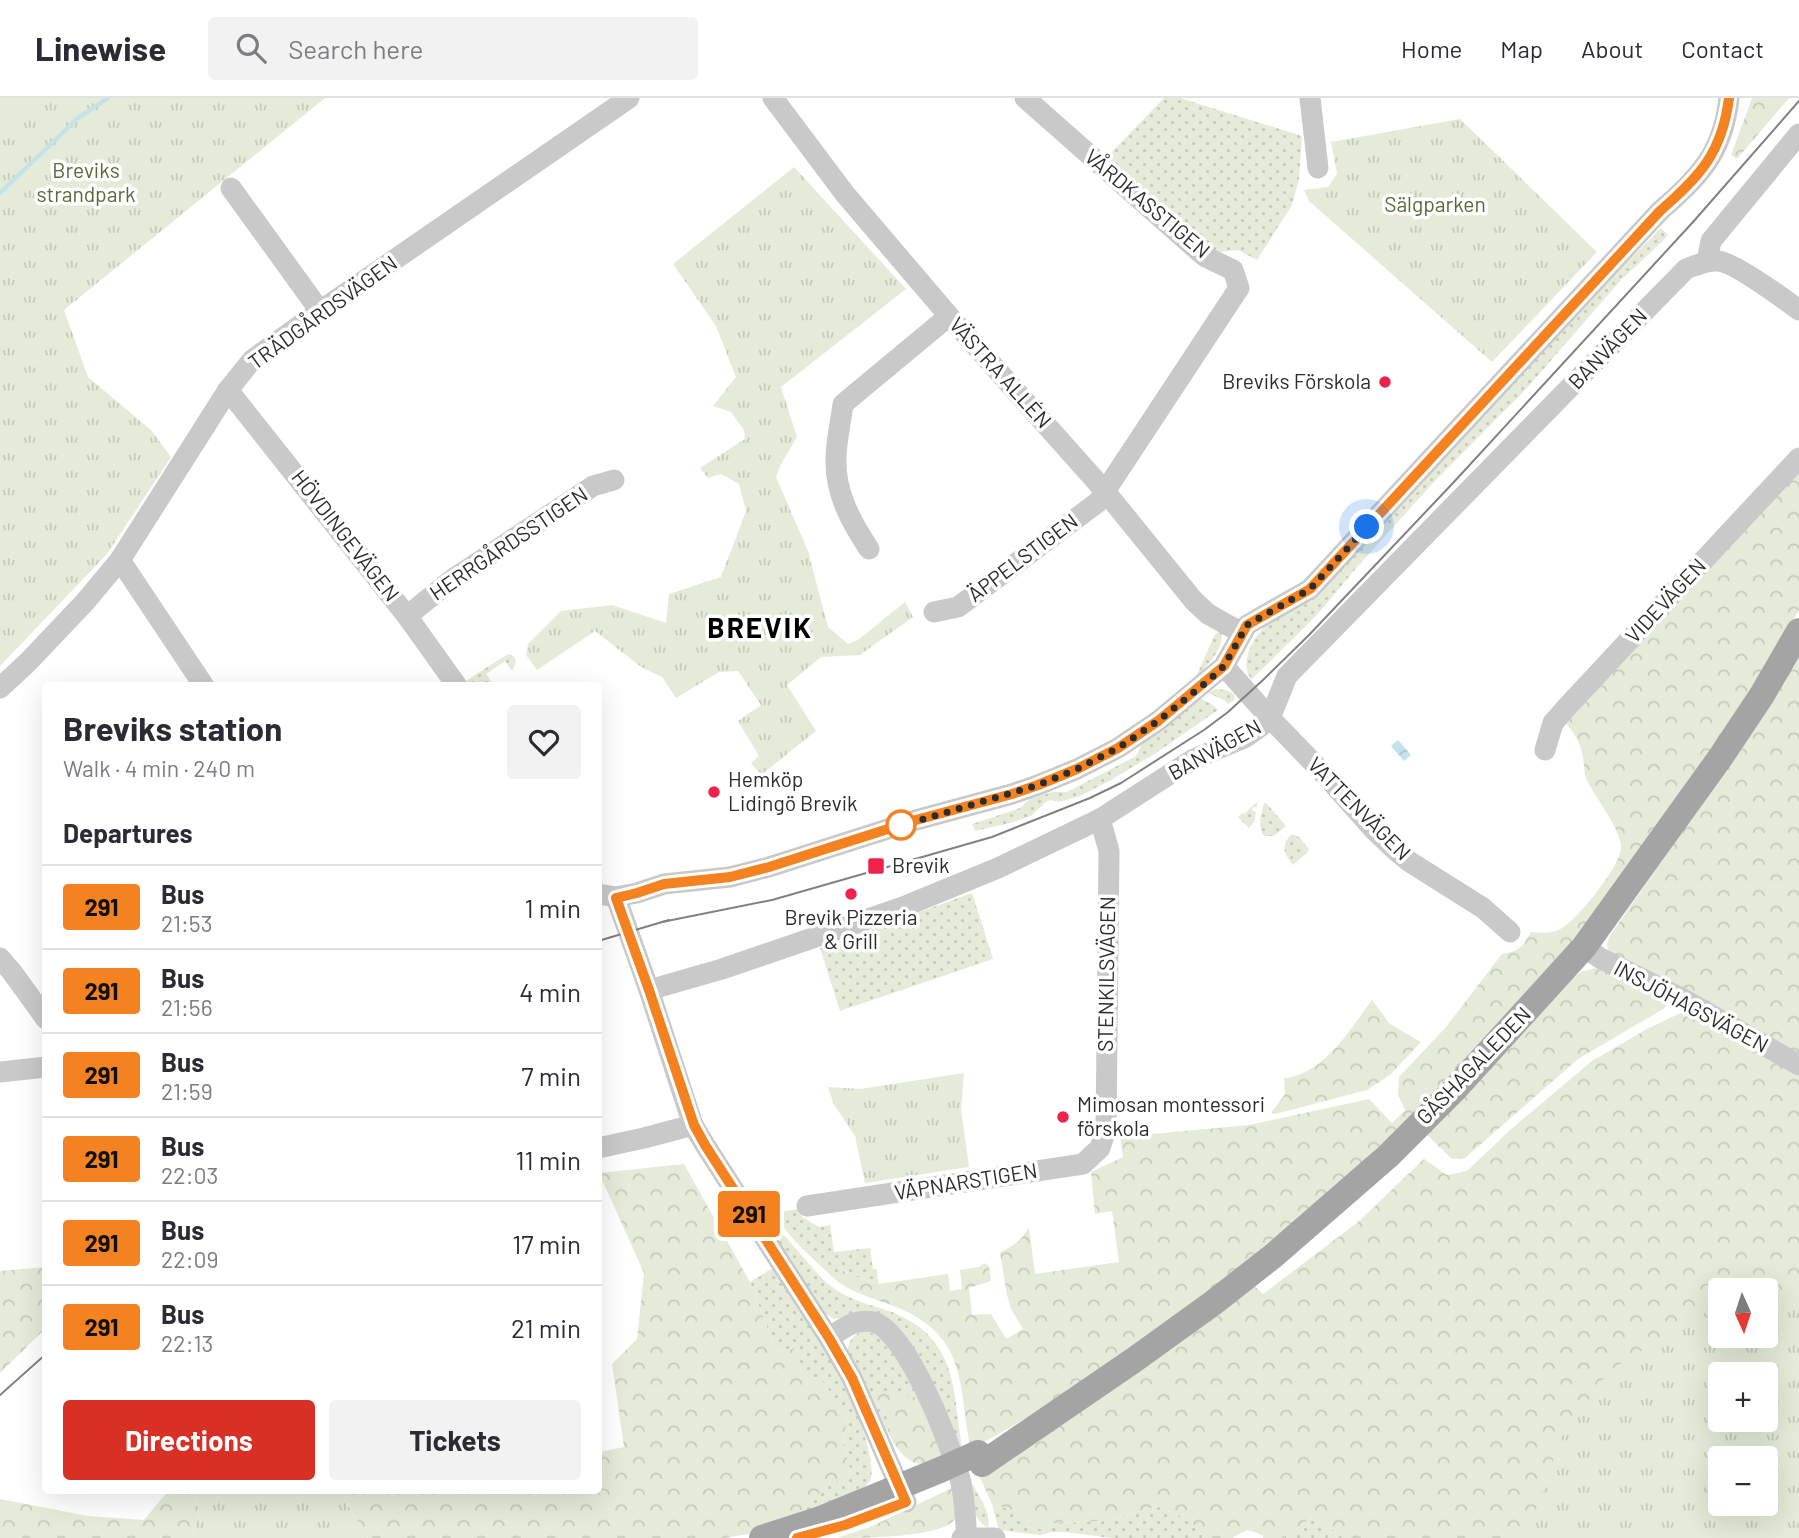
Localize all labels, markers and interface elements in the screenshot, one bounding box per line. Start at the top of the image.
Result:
search box [208,17,698,80]
text: Linewise [35,28,166,68]
icon: search [232,29,270,67]
text: Search here [288,33,423,64]
text: Home [1401,34,1462,63]
text: Map [1500,34,1543,63]
text: About [1581,34,1643,63]
text: Contact [1681,34,1764,63]
street label: VÅRDKASSTIGEN [1080,143,1216,262]
park label: Breviks strandpark [36,157,136,206]
park label: Sälgparken [1384,191,1486,216]
street label: TRÄDGÅRDSVÄGEN [243,250,401,374]
street label: BANVÄGEN [1562,302,1651,393]
street label: VÄSTRA ALLÉN [945,312,1057,432]
place label: Breviks Förskola [1222,368,1371,393]
marker: Breviks Förskola [1377,374,1393,390]
street label: HÖVDINGEVÄGEN [287,464,405,606]
street label: HERRGÅRDSSTIGEN [425,481,592,605]
street label: ÄPPELSTIGEN [962,507,1082,606]
your location [1349,509,1384,544]
street label: VIDEVÄGEN [1619,553,1710,647]
district label: BREVIK [707,610,813,644]
button: heart [507,705,581,779]
text: Breviks station [63,708,282,748]
street label: BANVÄGEN [1163,713,1265,784]
street label: VATTENVÄGEN [1303,751,1417,865]
text: Walk · 4 min · 240 m [63,754,255,782]
place label: Hemköp Lidingö Brevik [728,766,858,815]
marker: Hemköp Lidingö Brevik [706,784,722,800]
unlabelled marker [886,810,916,840]
text: Departures [63,817,193,848]
place label: Brevik [892,852,949,877]
marker: Brevik [866,856,886,876]
text: Bus [161,878,204,909]
marker: Brevik Pizzeria & Grill [843,886,859,902]
text: 291 [84,892,119,921]
text: 1 min [525,892,581,923]
street label: STENKILSVÄGEN [1092,896,1119,1052]
place label: Brevik Pizzeria & Grill [784,904,918,953]
text: 21:53 [161,909,213,937]
street label: INSJÖHAGSVÄGEN [1610,955,1773,1057]
text: Bus [161,962,204,993]
text: 291 [84,976,119,1005]
text: 4 min [519,976,581,1007]
text: 21:56 [161,993,213,1021]
street label: GÅSHAGALEDEN [1411,1001,1535,1129]
text: Bus [161,1046,204,1077]
text: 291 [84,1060,119,1089]
text: 7 min [521,1060,581,1091]
text: 21:59 [161,1077,213,1105]
place label: Mimosan montessori förskola [1077,1091,1265,1140]
marker: Mimosan montessori förskola [1055,1109,1071,1125]
text: Bus [161,1130,204,1161]
text: 291 [84,1144,119,1173]
text: 11 min [515,1144,581,1175]
street label: VÄPNARSTIGEN [893,1157,1039,1204]
text: 22:03 [161,1161,218,1189]
line badge: 291 [709,1191,789,1237]
text: 291 [732,1199,766,1228]
text: Bus [161,1214,204,1245]
text: 291 [84,1228,119,1257]
text: 17 min [512,1228,581,1259]
text: 22:09 [161,1245,218,1273]
north arrow [1708,1278,1778,1348]
map controls [1708,1278,1778,1516]
text: Bus [161,1298,204,1329]
text: 291 [84,1312,119,1341]
text: 21 min [511,1312,581,1343]
text: 22:13 [161,1329,213,1357]
button: + [1708,1362,1778,1432]
button: Directions [63,1400,315,1480]
button: Tickets [329,1400,581,1480]
button: − [1708,1446,1778,1516]

